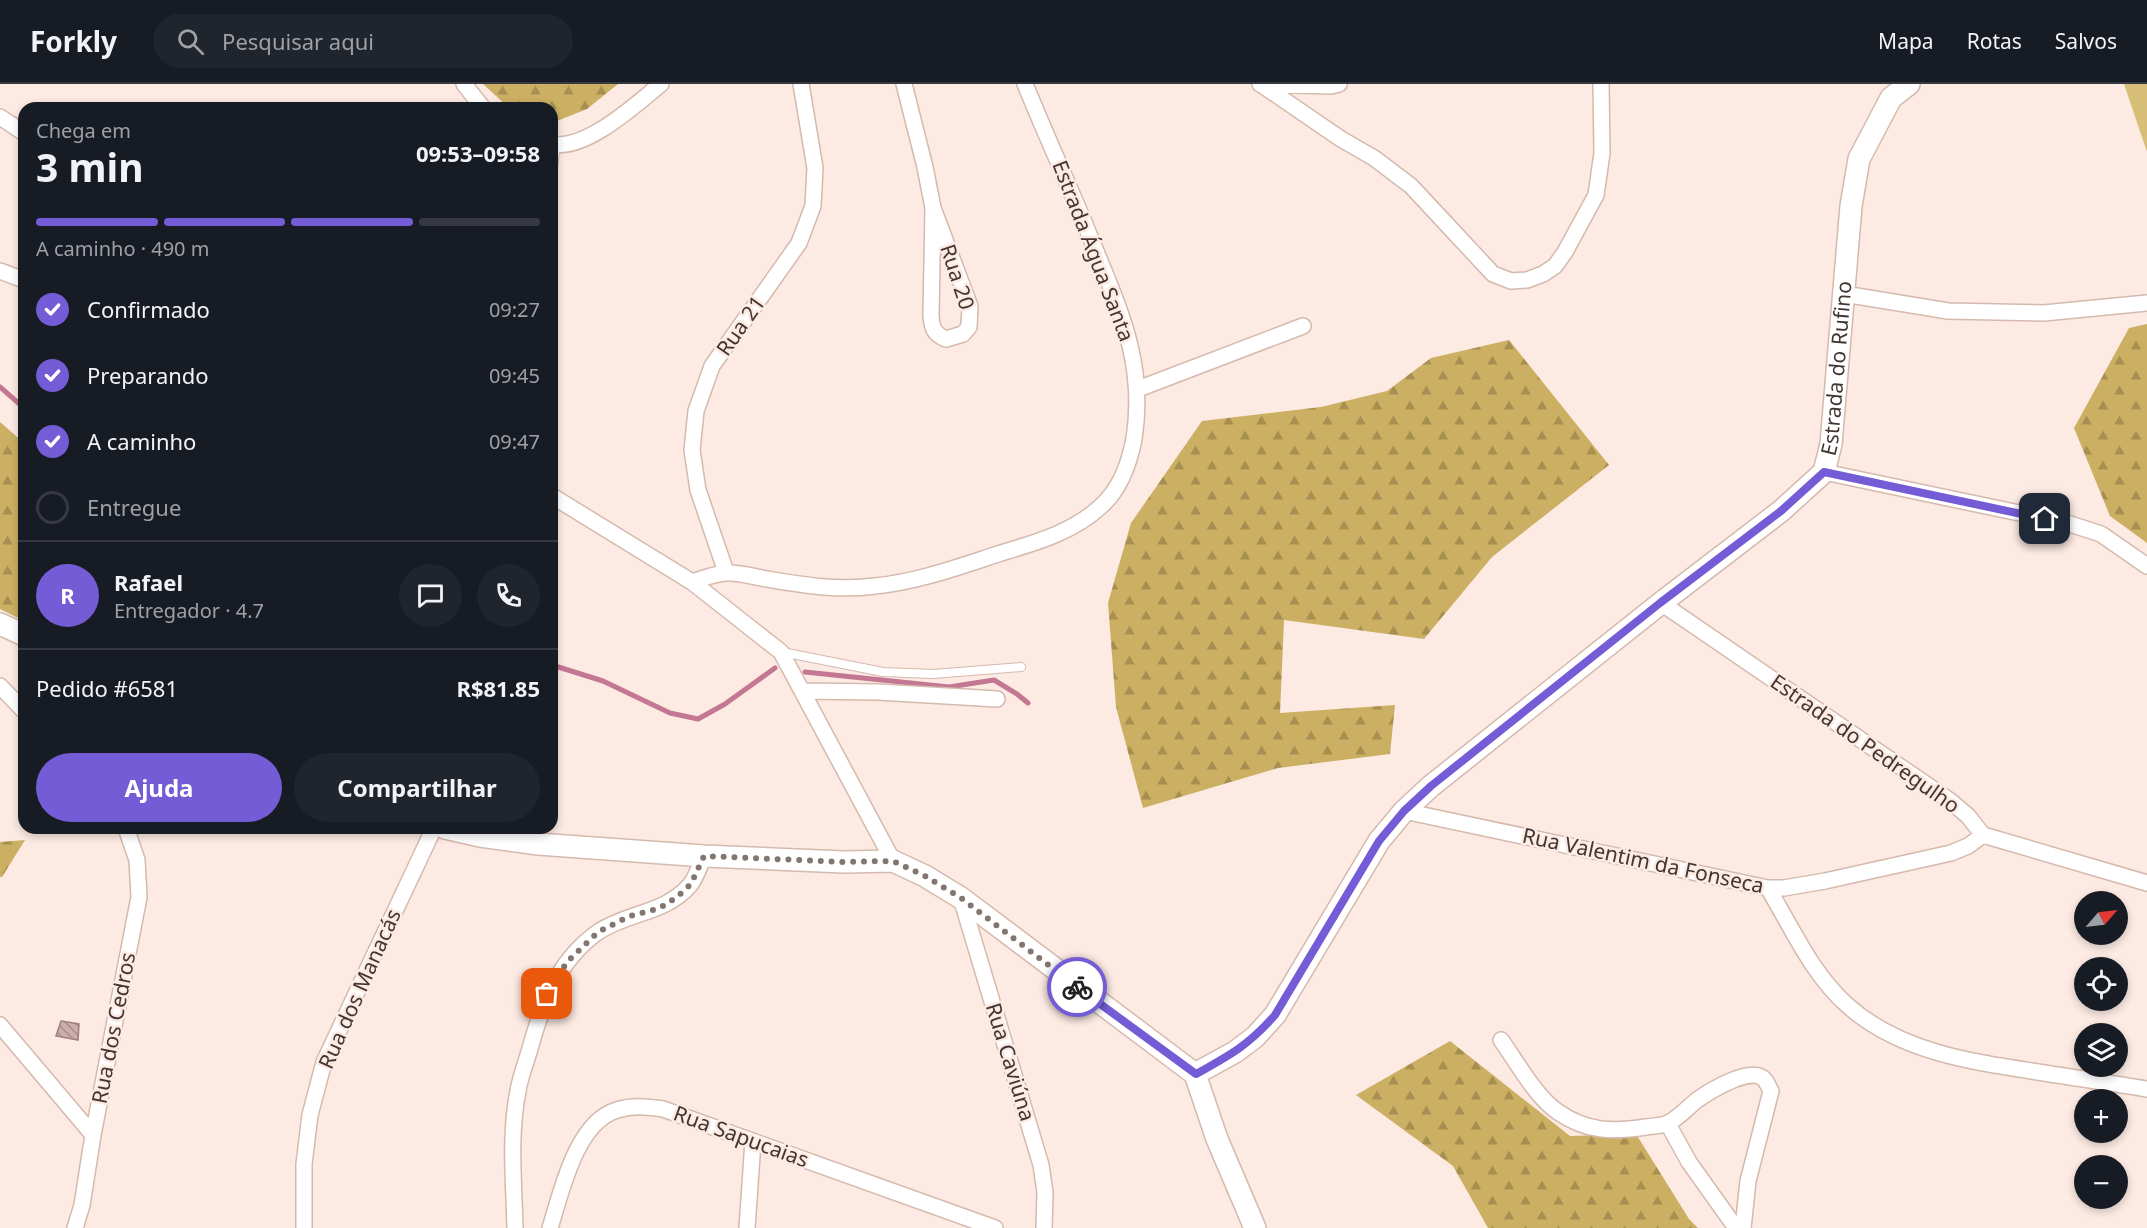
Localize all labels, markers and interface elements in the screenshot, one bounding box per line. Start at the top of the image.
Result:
search box [153,14,573,68]
text: Forkly [30,22,117,60]
icon: search [174,25,207,58]
text: Pesquisar aqui [222,26,374,56]
text: Mapa [1878,27,1934,55]
text: Rotas [1967,27,2022,55]
text: Salvos [2055,27,2117,55]
text: Chega em [36,117,131,144]
text: 09:53–09:58 [416,138,540,168]
text: 3 min [36,140,143,193]
street label: Estrada Água Santa [1047,156,1141,345]
text: A caminho · 490 m [36,235,209,262]
street label: Rua 20 [934,240,982,313]
street label: Estrada do Rufino [1814,280,1858,458]
street label: Rua 21 [709,290,771,361]
icon: check [36,293,69,326]
text: Confirmado [87,294,210,324]
text: 09:27 [489,296,540,323]
icon: check [36,359,69,392]
text: Preparando [87,360,209,390]
text: 09:45 [489,362,540,389]
icon: check [36,425,69,458]
text: A caminho [87,426,196,456]
text: 09:47 [489,428,540,455]
text: Entregue [87,492,181,522]
pin [2019,493,2070,544]
icon: home [2028,502,2061,535]
button: chat [399,564,462,627]
button: phone [477,564,540,627]
text: Rafael [114,567,183,597]
text: R [60,580,75,610]
text: Entregador · 4.7 [114,597,264,624]
street label: Estrada do Pedregulho [1765,667,1966,819]
text: Pedido #6581 [36,673,178,703]
text: R$81.85 [456,673,540,703]
button: Ajuda [36,753,282,822]
button: Compartilhar [294,753,540,822]
street label: Rua Valentim da Fonseca [1520,821,1766,899]
north arrow [2074,891,2128,945]
map controls [2074,891,2128,1209]
street label: Rua dos Manacás [311,904,407,1073]
street label: Rua dos Cedros [85,950,141,1106]
courier [1047,957,1107,1017]
button: locate [2074,957,2128,1011]
pin [521,968,572,1019]
icon: bike [1061,971,1094,1004]
icon: bag [530,977,563,1010]
street label: Rua Caviúna [980,999,1042,1124]
button: layers [2074,1023,2128,1077]
button: + [2074,1089,2128,1143]
street label: Rua Sapucaias [670,1099,813,1173]
button: − [2074,1155,2128,1209]

